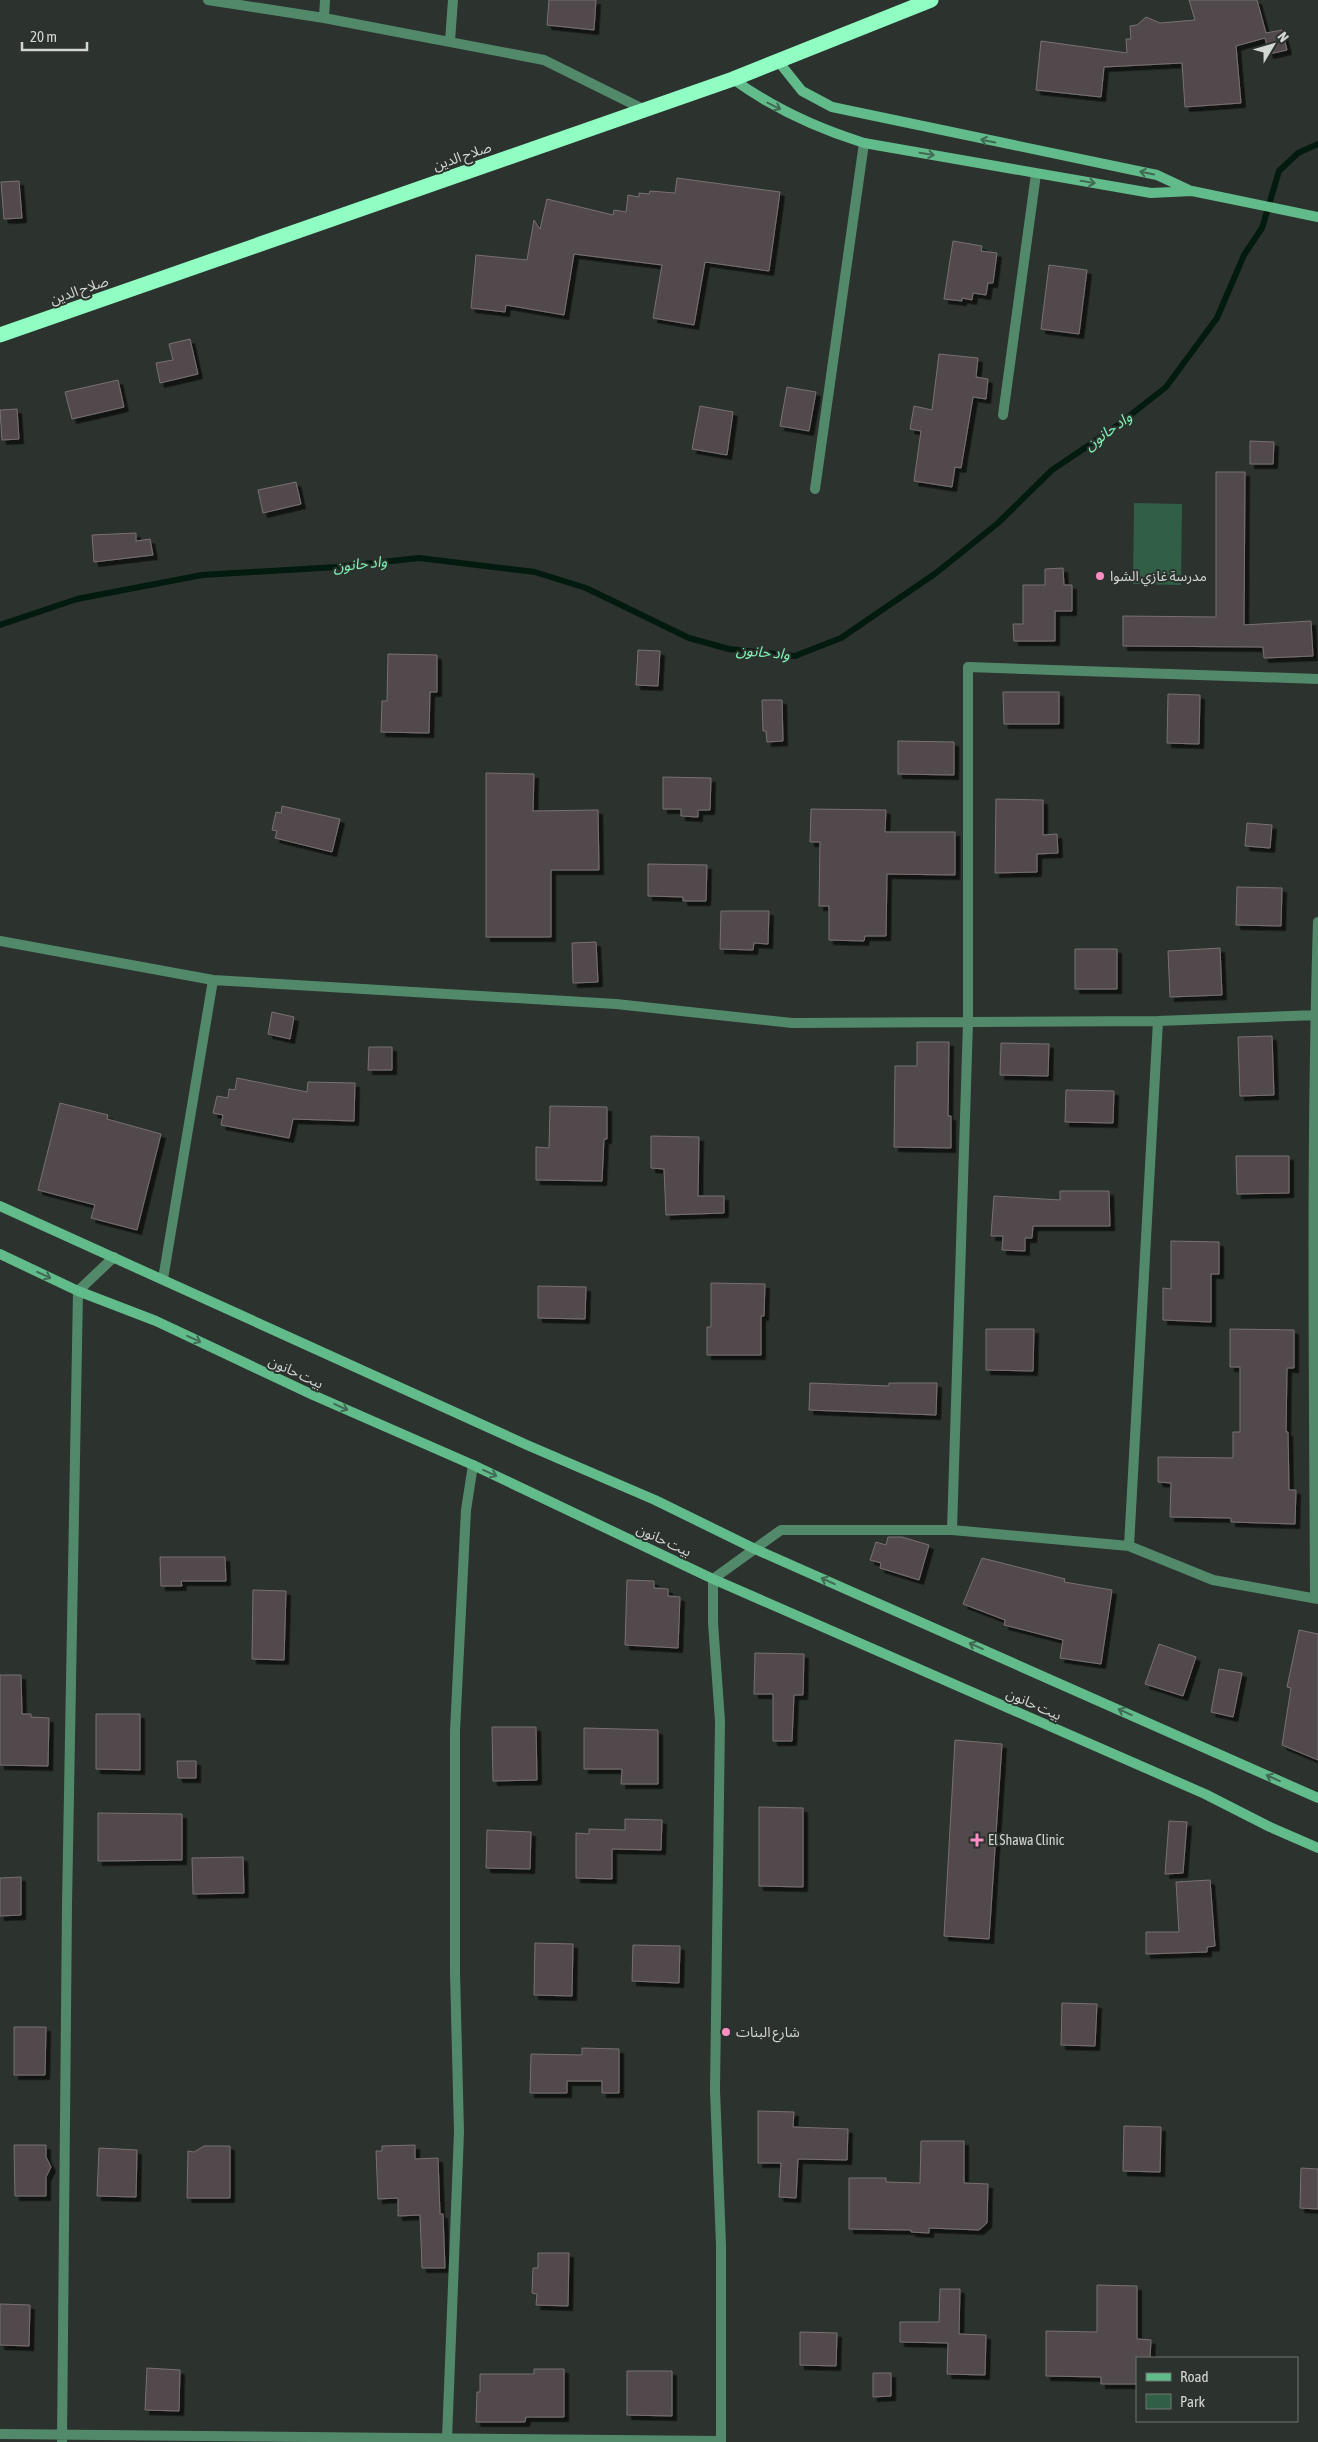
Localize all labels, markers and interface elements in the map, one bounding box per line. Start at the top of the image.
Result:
scale bar [22,20,88,52]
north arrow [1248,20,1298,70]
text: 20 m [30,28,57,45]
text: N [1274,29,1292,45]
one-way arrow [766,101,781,111]
one-way arrow [981,136,997,145]
street label: صلاح الدين [431,138,495,176]
one-way arrow [919,150,935,160]
one-way arrow [1140,168,1156,177]
one-way arrow [1079,178,1095,188]
street label: صلاح الدين [48,272,112,310]
water label: واد حانون [1081,408,1135,454]
water label: واد حانون [332,552,388,576]
place label: مدرسة غازي الشوا [1110,568,1207,587]
marker: مدرسة غازي الشوا [1094,570,1106,582]
water label: واد حانون [735,641,791,663]
one-way arrow [36,1271,51,1280]
one-way arrow [186,1334,201,1344]
street label: بيت حانون [266,1352,326,1393]
one-way arrow [333,1403,348,1413]
one-way arrow [482,1468,497,1478]
street label: بيت حانون [634,1520,694,1561]
one-way arrow [821,1575,836,1585]
one-way arrow [969,1641,984,1651]
street label: بيت حانون [1004,1685,1064,1724]
one-way arrow [1118,1707,1133,1717]
one-way arrow [1266,1773,1281,1783]
place label: El Shawa Clinic [988,1832,1065,1848]
marker: El Shawa Clinic [970,1833,984,1847]
place label: شارع البنات [736,2024,800,2043]
marker: شارع البنات [720,2026,732,2038]
legend [1136,2357,1298,2422]
text: Road [1180,2368,1209,2385]
text: Park [1180,2393,1205,2410]

